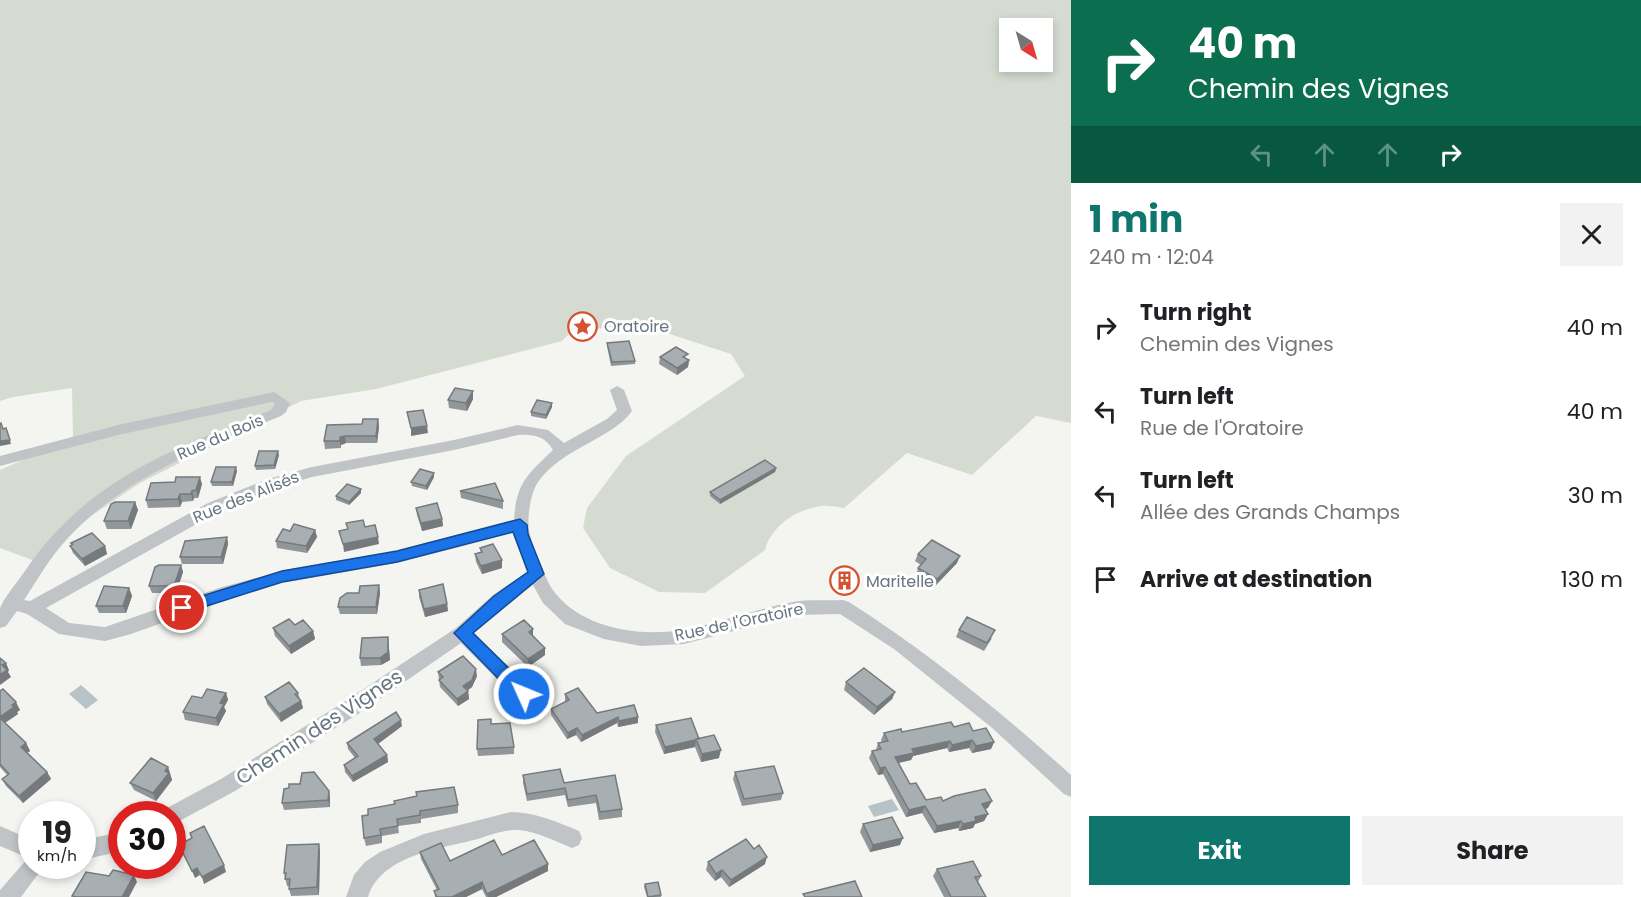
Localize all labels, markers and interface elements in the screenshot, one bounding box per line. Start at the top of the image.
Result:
text: 40 m [1188,14,1297,73]
north arrow [999,18,1053,72]
map controls [999,18,1053,72]
icon: right [1089,24,1167,102]
text: Chemin des Vignes [1188,70,1449,107]
icon: left [1245,138,1278,171]
icon: ahead [1308,138,1341,171]
icon: ahead [1371,138,1404,171]
icon: right [1434,138,1467,171]
text: 1 min [1089,194,1183,245]
button: close [1560,203,1623,266]
text: 240 m · 12:04 [1089,243,1214,271]
text: Turn right [1140,297,1251,328]
place icon: Oratoire [567,310,599,342]
icon: right [1089,311,1122,344]
text: 40 m [1567,312,1623,343]
place label: Oratoire [604,315,669,338]
text: Chemin des Vignes [1140,330,1334,358]
text: Turn left [1140,381,1234,412]
icon: left [1089,395,1122,428]
text: 40 m [1567,396,1623,427]
street label: Rue du Bois [173,408,267,466]
text: Rue de l'Oratoire [1140,414,1304,442]
street label: Rue des Alisés [189,465,303,529]
text: Turn left [1140,465,1234,496]
icon: left [1089,479,1122,512]
text: 30 m [1568,480,1623,511]
text: Allée des Grands Champs [1140,498,1400,526]
icon: arrive [1089,563,1122,596]
text: Arrive at destination [1140,564,1372,595]
text: 130 m [1561,564,1623,595]
building icon: Maritelle [829,565,861,597]
place label: Maritelle [866,570,934,593]
pin [156,582,207,633]
icon: arrive [165,591,198,624]
street label: Rue de l'Oratoire [673,597,805,647]
position arrow [492,662,556,726]
street label: Chemin des Vignes [230,663,408,791]
speed limit sign: 30 [108,801,186,879]
text: 19 [42,811,72,854]
button: Exit [1089,816,1350,885]
button: Share [1362,816,1623,885]
text: km/h [37,845,77,866]

